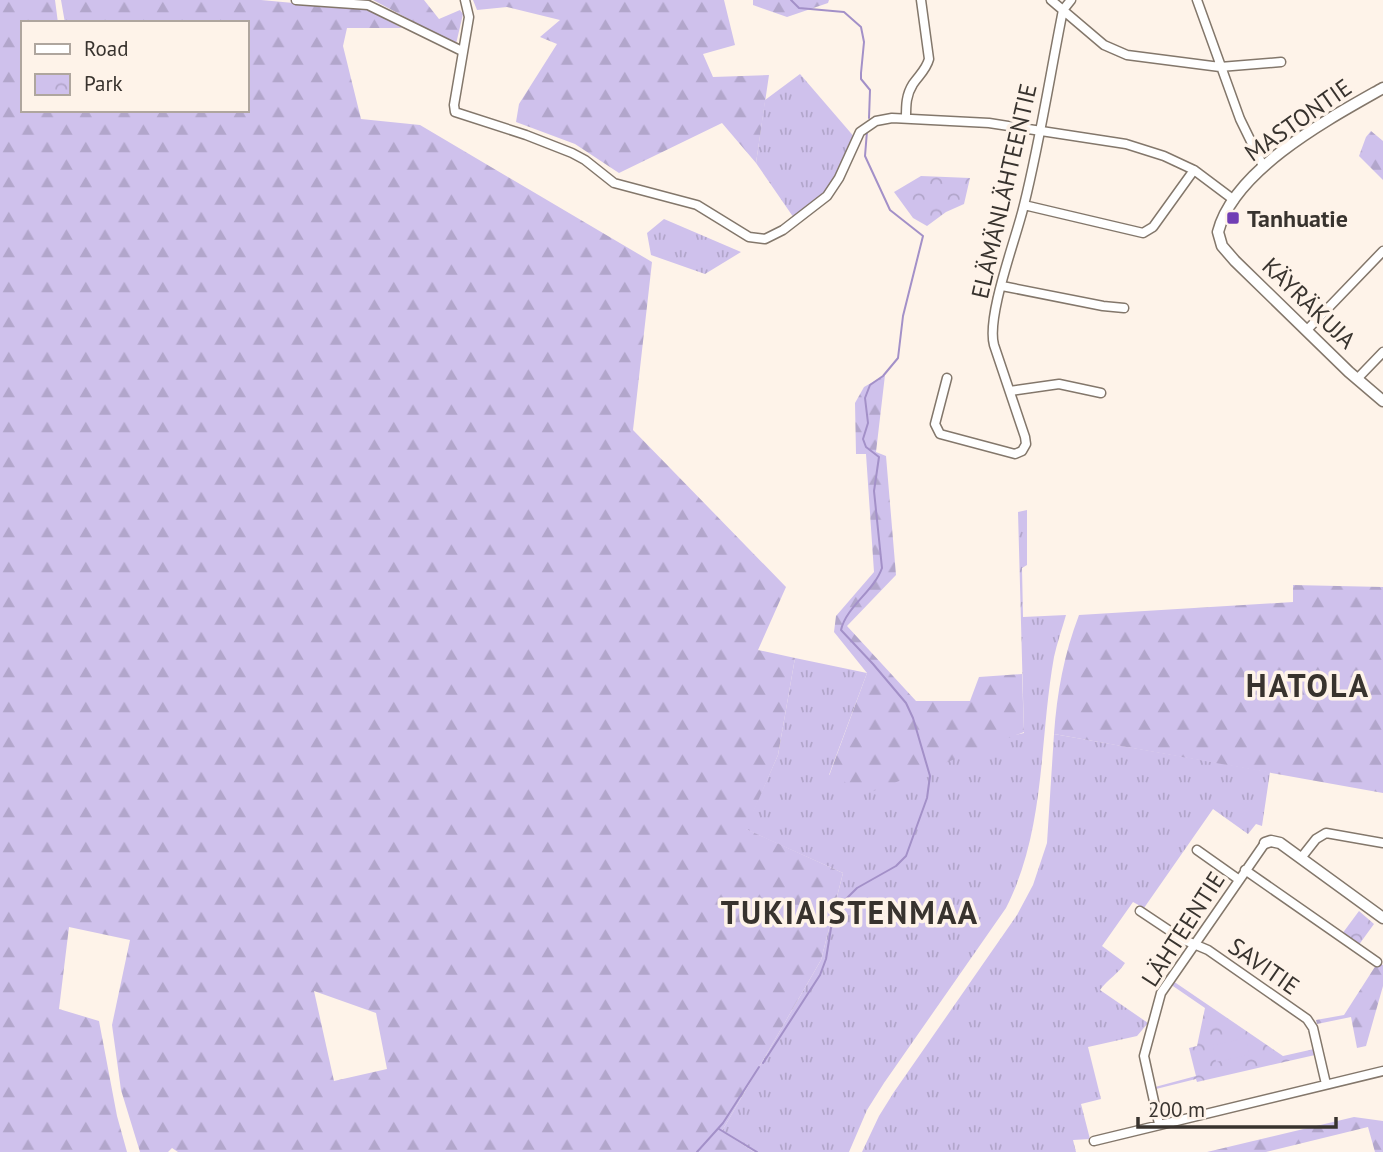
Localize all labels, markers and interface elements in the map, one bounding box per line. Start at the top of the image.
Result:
legend [21,21,248,112]
text: Road [84,35,128,62]
text: Park [84,70,123,97]
street label: MASTONTIE [1238,72,1358,168]
street label: ELÄMÄNLÄHTEENTIE [964,80,1044,302]
place label: Tanhuatie [1247,203,1348,234]
marker: Tanhuatie [1225,210,1241,226]
street label: KÄYRÄKUJA [1256,251,1362,355]
district label: HATOLA [1246,664,1370,706]
street label: LÄHTEENTIE [1134,866,1232,992]
district label: TUKIAISTENMAA [721,891,979,933]
street label: SAVITIE [1223,931,1305,1001]
scale bar [1138,1086,1336,1130]
text: 200 m [1148,1096,1205,1123]

